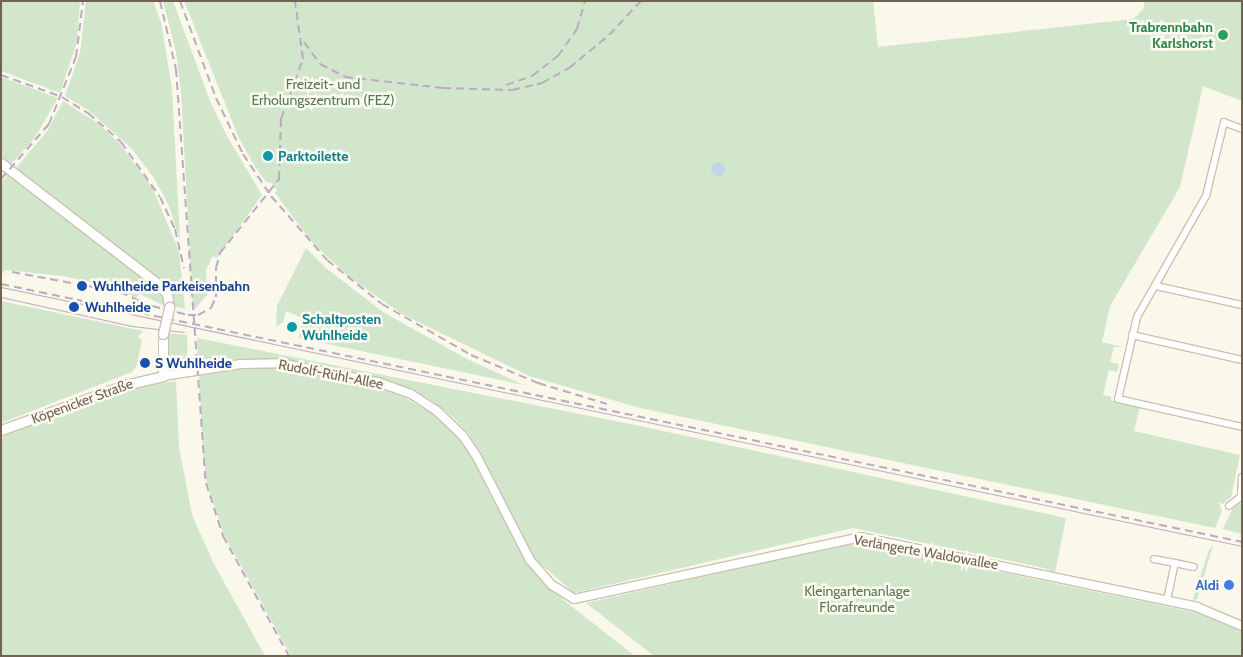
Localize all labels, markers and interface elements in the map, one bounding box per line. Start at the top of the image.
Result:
place label: Trabrennbahn Karlshorst [1129,19,1213,52]
marker: Trabrennbahn Karlshorst [1217,29,1229,41]
park label: Freizeit- und Erholungszentrum (FEZ) [251,76,395,108]
place label: Parktoilette [278,148,348,164]
marker: Parktoilette [262,150,274,162]
place label: Wuhlheide Parkeisenbahn [93,278,250,294]
marker: Wuhlheide Parkeisenbahn [75,279,89,293]
place label: Wuhlheide [85,299,151,315]
marker: Wuhlheide [67,300,81,314]
place label: Schaltposten Wuhlheide [302,311,381,344]
marker: Schaltposten Wuhlheide [286,321,298,333]
place label: S Wuhlheide [155,355,232,371]
street label: Rudolf-Rühl-Allee [277,356,385,392]
marker: S Wuhlheide [139,357,151,369]
street label: Köpenicker Straße [29,375,135,427]
street label: Verlängerte Waldowallee [852,531,1000,573]
place label: Aldi [1195,577,1219,593]
marker: Aldi [1223,579,1235,591]
park label: Kleingartenanlage Florafreunde [804,583,910,616]

